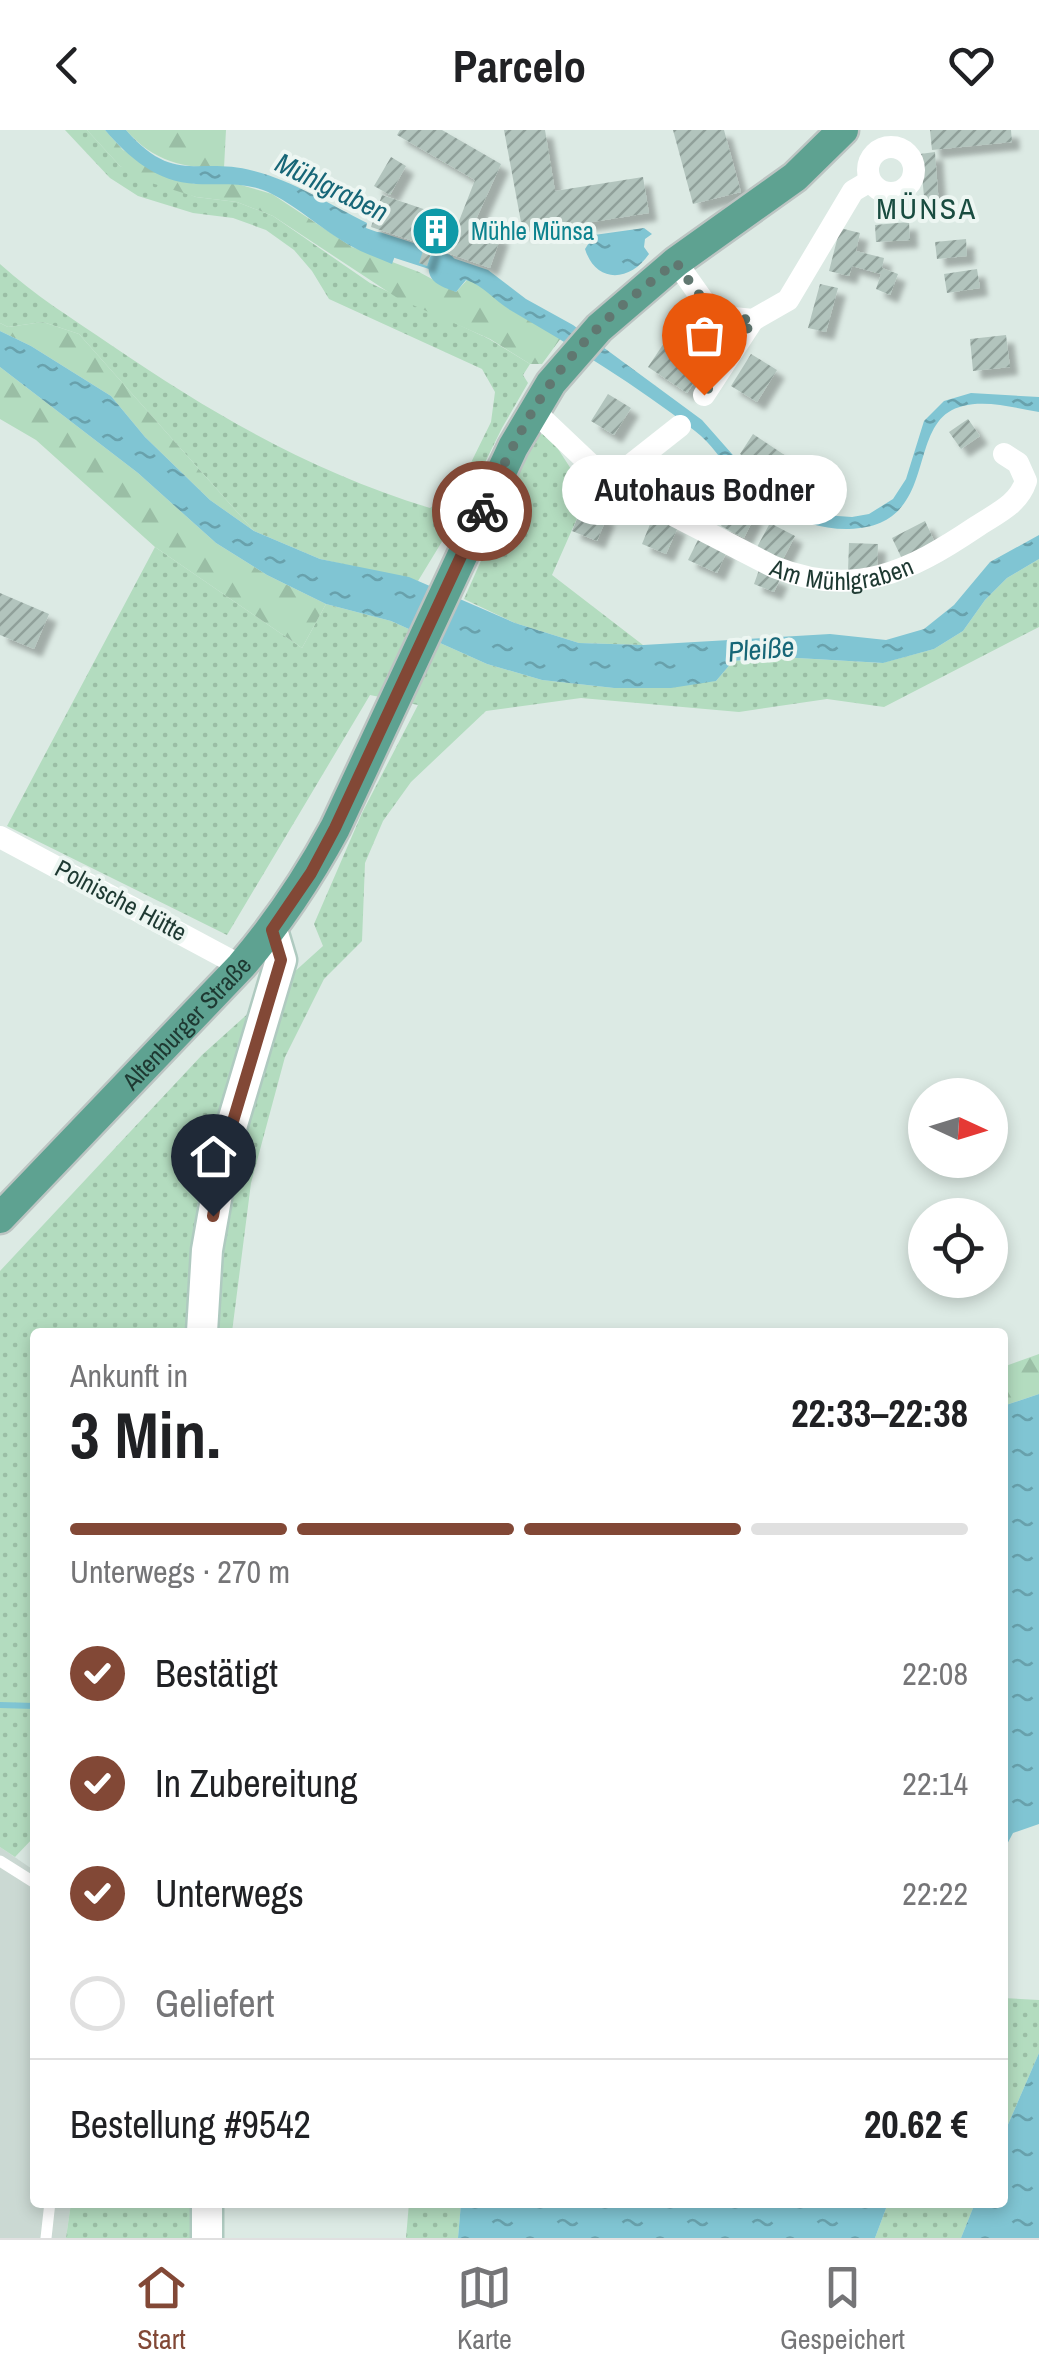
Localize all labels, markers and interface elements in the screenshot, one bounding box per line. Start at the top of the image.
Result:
text: Parcelo [453,35,586,96]
icon: back [40,38,95,93]
icon: heart [944,38,999,93]
water label: Mühlgraben [269,143,395,231]
district label: MÜNSA [876,188,978,228]
building icon: Mühle Münsa [410,205,462,257]
place label: Mühle Münsa [471,214,595,248]
pin [662,293,747,396]
icon: bag [677,308,732,363]
callout: Autohaus Bodner [562,455,846,525]
courier [432,461,532,561]
text: Autohaus Bodner [594,468,815,511]
icon: bike [455,484,510,539]
street label: Am Mühlgraben [765,549,918,598]
water label: Pleiße [726,627,796,671]
street label: Polnische Hütte [49,851,193,949]
street label: Altenburger Straße [114,949,259,1098]
north arrow [908,1078,1008,1178]
map controls [908,1078,1008,1298]
pin [171,1114,256,1217]
icon: home [186,1129,241,1184]
button: locate [908,1198,1008,1298]
text: Ankunft in [70,1354,188,1397]
text: 22:33–22:38 [791,1388,968,1439]
text: 3 Min. [70,1391,221,1478]
text: Unterwegs · 270 m [70,1550,290,1593]
icon: check [70,1646,125,1701]
text: Bestätigt [155,1648,278,1699]
text: 22:08 [902,1652,968,1695]
icon: check [70,1756,125,1811]
text: In Zubereitung [155,1758,358,1809]
text: 22:14 [902,1762,968,1805]
icon: check [70,1866,125,1921]
text: Unterwegs [155,1868,304,1919]
text: 22:22 [902,1872,968,1915]
text: Geliefert [155,1978,275,2029]
text: Bestellung #9542 [70,2099,311,2150]
text: 20.62 € [864,2099,968,2150]
tab: Start [134,2260,189,2358]
tab: Karte [457,2260,512,2358]
tab: Gespeichert [780,2260,905,2358]

